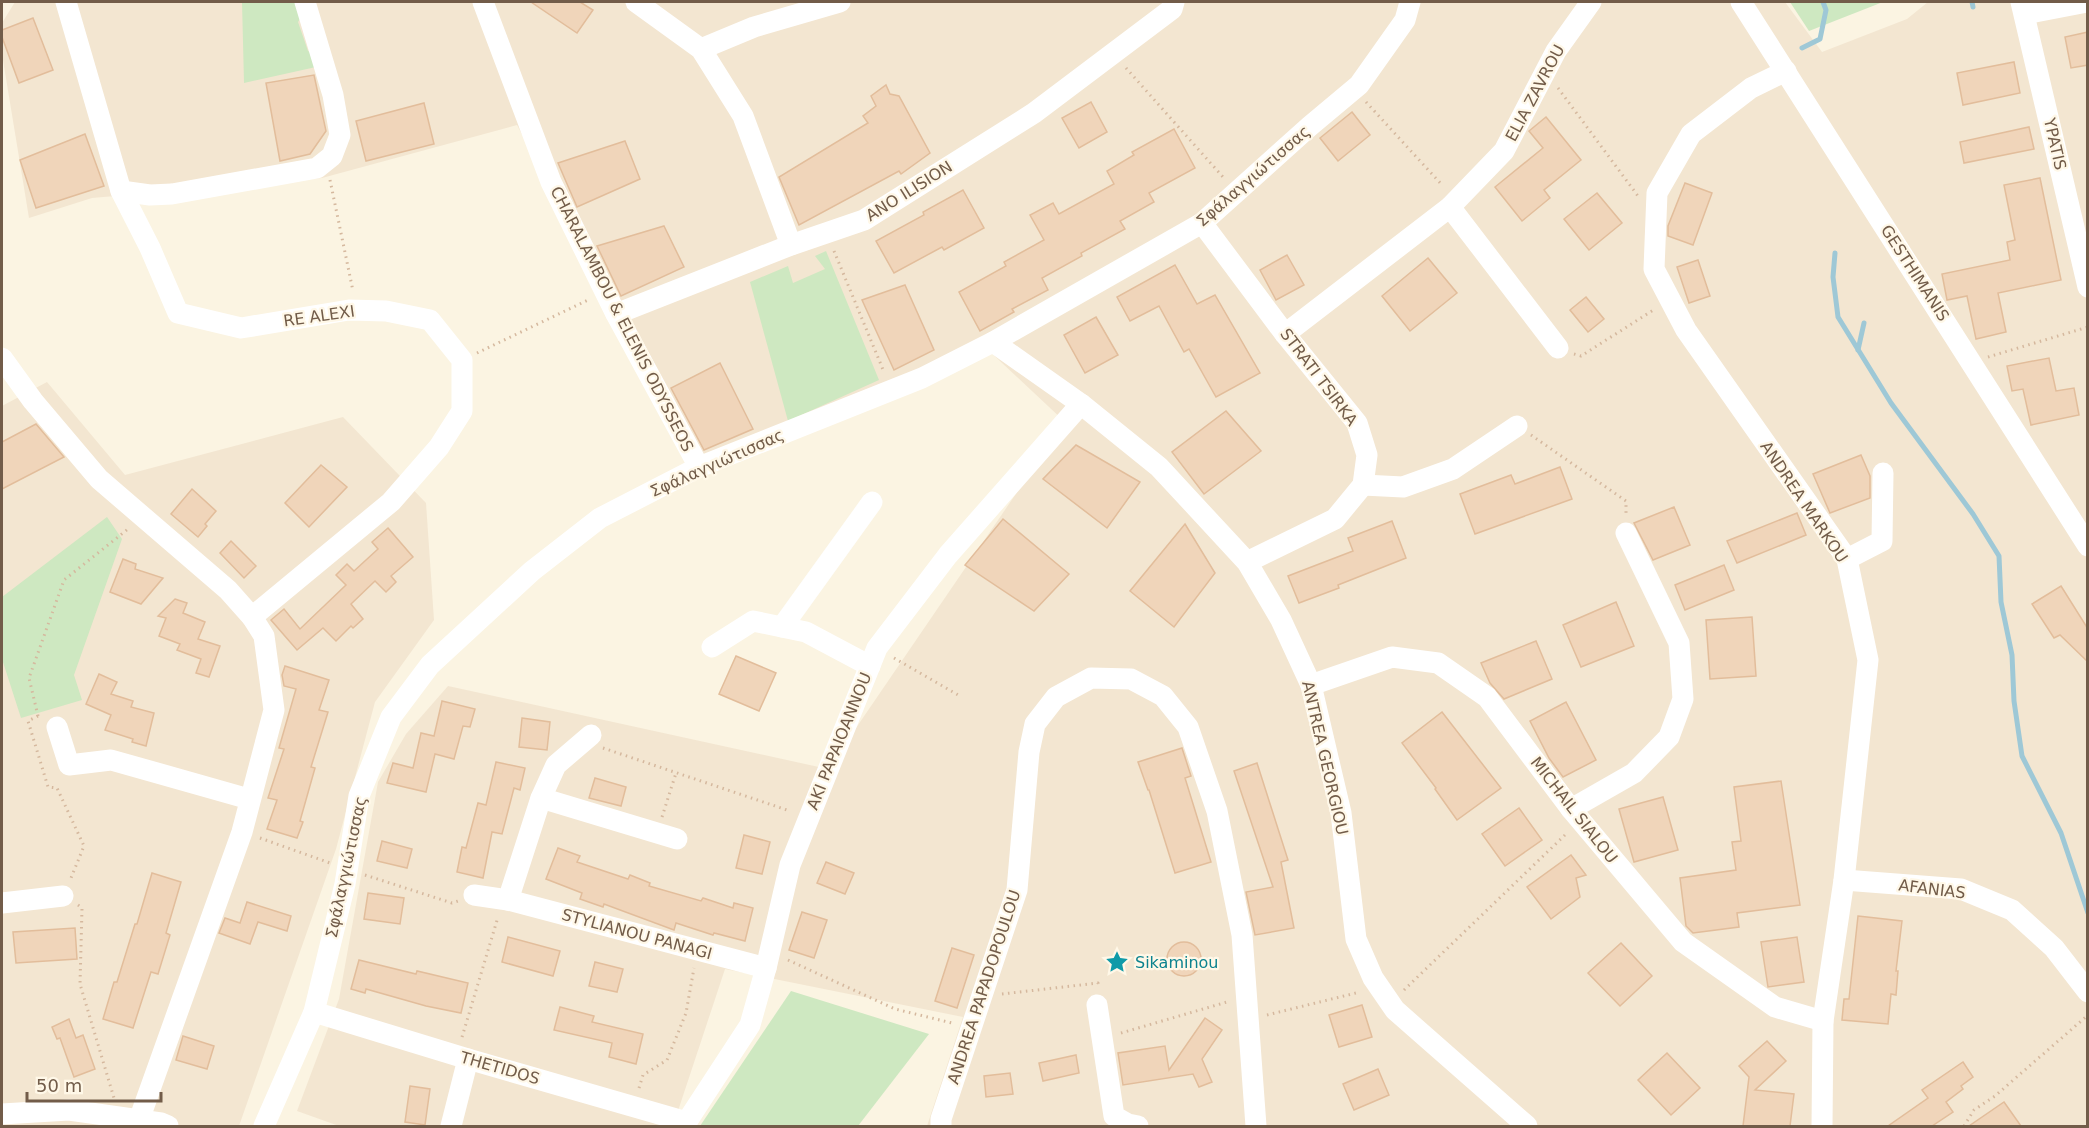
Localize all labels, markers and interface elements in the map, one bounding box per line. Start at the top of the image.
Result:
street label: ELIA ZAVROU [1501,41,1569,145]
street label: YPATIS [2040,115,2070,172]
street label: Σφάλαγγιώτισσας [1192,122,1314,230]
street label: ANO ILISION [862,157,956,225]
street label: CHARALAMBOU & ELENIS ODYSSEOS [547,183,697,455]
street label: GESTHIMANIS [1877,221,1953,325]
street label: RE ALEXI [282,302,356,330]
street label: STRATI TSIRKA [1276,325,1362,429]
street label: Σφάλαγγιώτισσας [647,425,787,501]
street label: ANDREA MARKOU [1756,438,1852,566]
street label: AKI PAPAIOANNOU [803,669,875,813]
street label: ANTREA GEORGIOU [1298,679,1352,837]
street label: MICHAIL SIALOU [1527,753,1621,867]
street label: Σφάλαγγιώτισσας [322,794,370,940]
street label: AFANIAS [1897,875,1967,903]
street label: ANDREA PAPADOPOULOU [944,887,1024,1087]
street label: STYLIANOU PANAGI [560,905,714,963]
place icon: Sikaminou [1104,949,1130,975]
place label: Sikaminou [1135,953,1219,972]
street label: THETIDOS [457,1047,542,1088]
scale bar [27,1065,160,1103]
text: 50 m [36,1075,82,1096]

